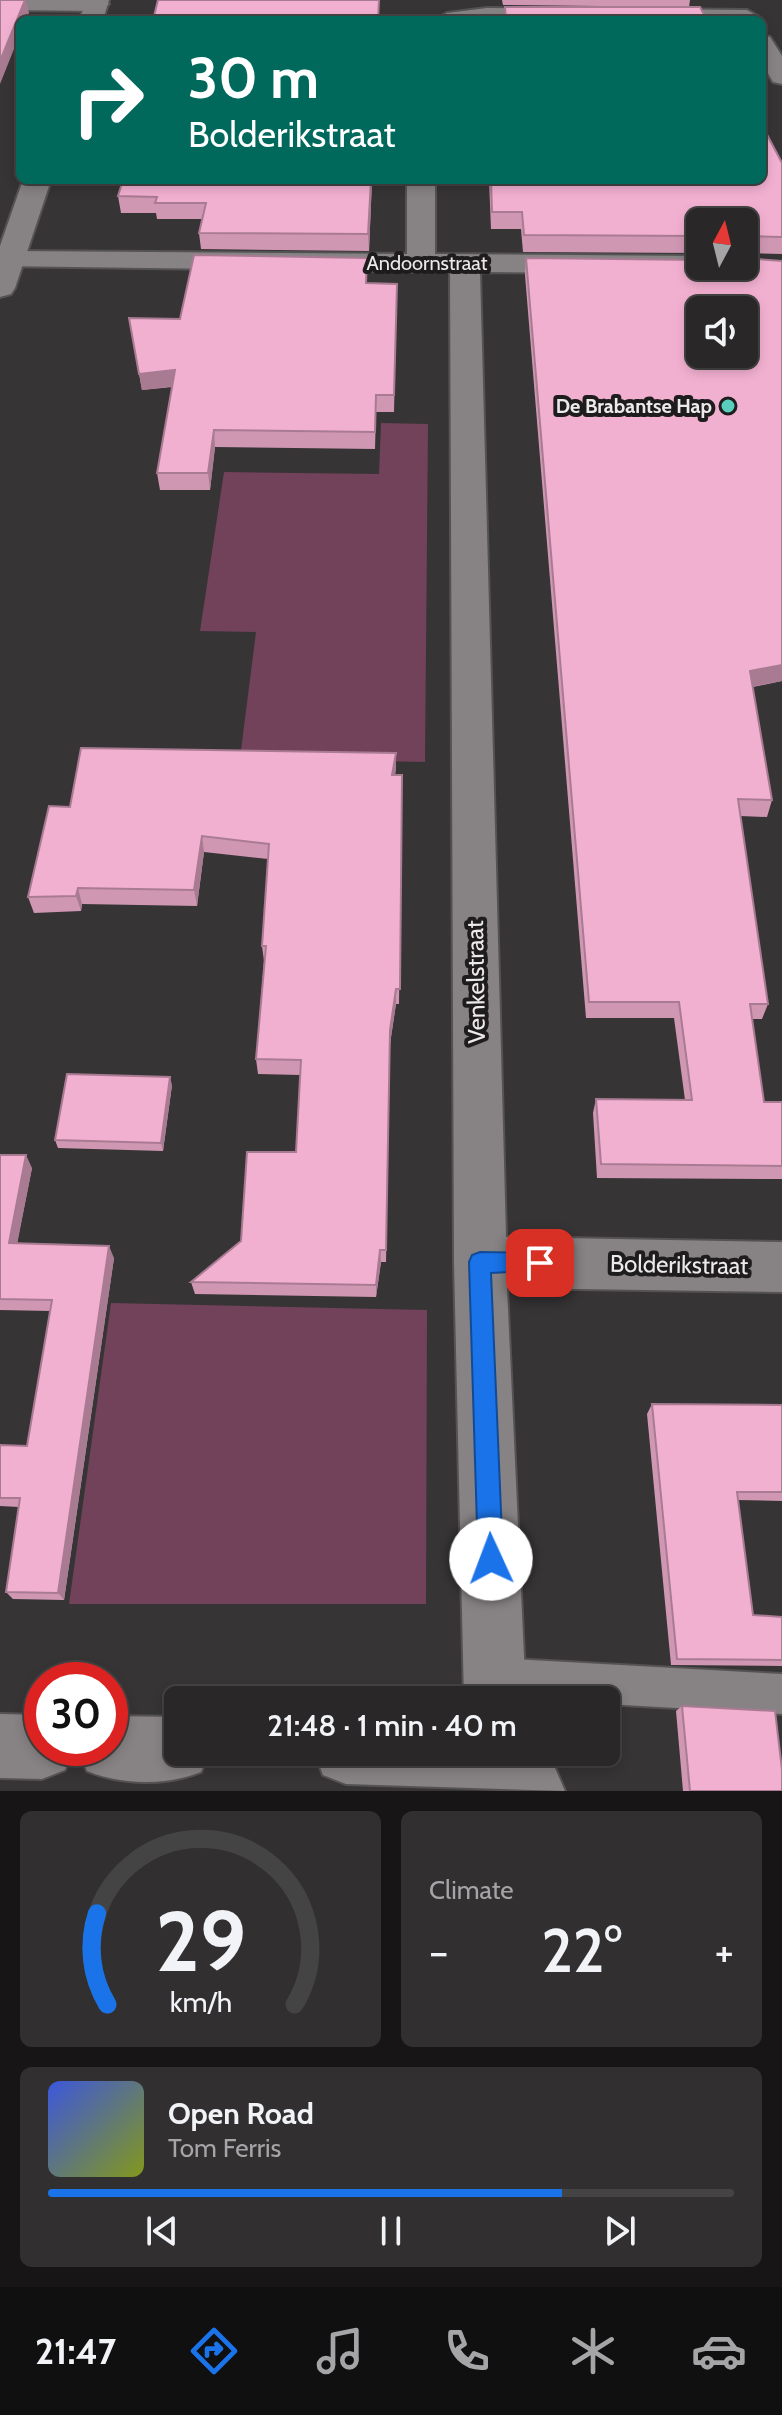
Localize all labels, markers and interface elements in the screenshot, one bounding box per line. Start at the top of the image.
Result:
text: 30 m [188,44,319,112]
icon: right [56,48,160,152]
text: Bolderikstraat [188,112,396,156]
north arrow [686,208,758,280]
map controls [686,208,758,368]
street label: Andoornstraat [366,251,488,275]
button: sound [686,296,758,368]
place label: De Brabantse Hap [556,394,712,418]
marker: De Brabantse Hap [719,397,737,415]
street label: Venkelstraat [460,920,491,1044]
pin [506,1229,574,1297]
icon: arrive [518,1241,562,1285]
street label: Bolderikstraat [610,1249,748,1280]
position arrow [449,1517,533,1601]
speed limit sign: 30 [24,1662,128,1766]
text: 21:48 · 1 min · 40 m [267,1707,517,1744]
text: Climate [429,1874,514,1906]
text: 29 [155,1891,246,1992]
text: 22° [541,1914,622,1987]
text: − [429,1925,448,1978]
text: + [715,1925,734,1978]
text: km/h [169,1984,232,2019]
text: Open Road [168,2095,314,2132]
text: Tom Ferris [168,2132,281,2164]
icon: previous [140,2209,184,2253]
icon: pause [369,2209,413,2253]
icon: next [598,2209,642,2253]
icon: directions [186,2323,242,2379]
icon: music [312,2323,368,2379]
icon: phone [439,2323,495,2379]
icon: climate [565,2323,621,2379]
icon: car [691,2323,747,2379]
text: 21:47 [35,2329,116,2373]

